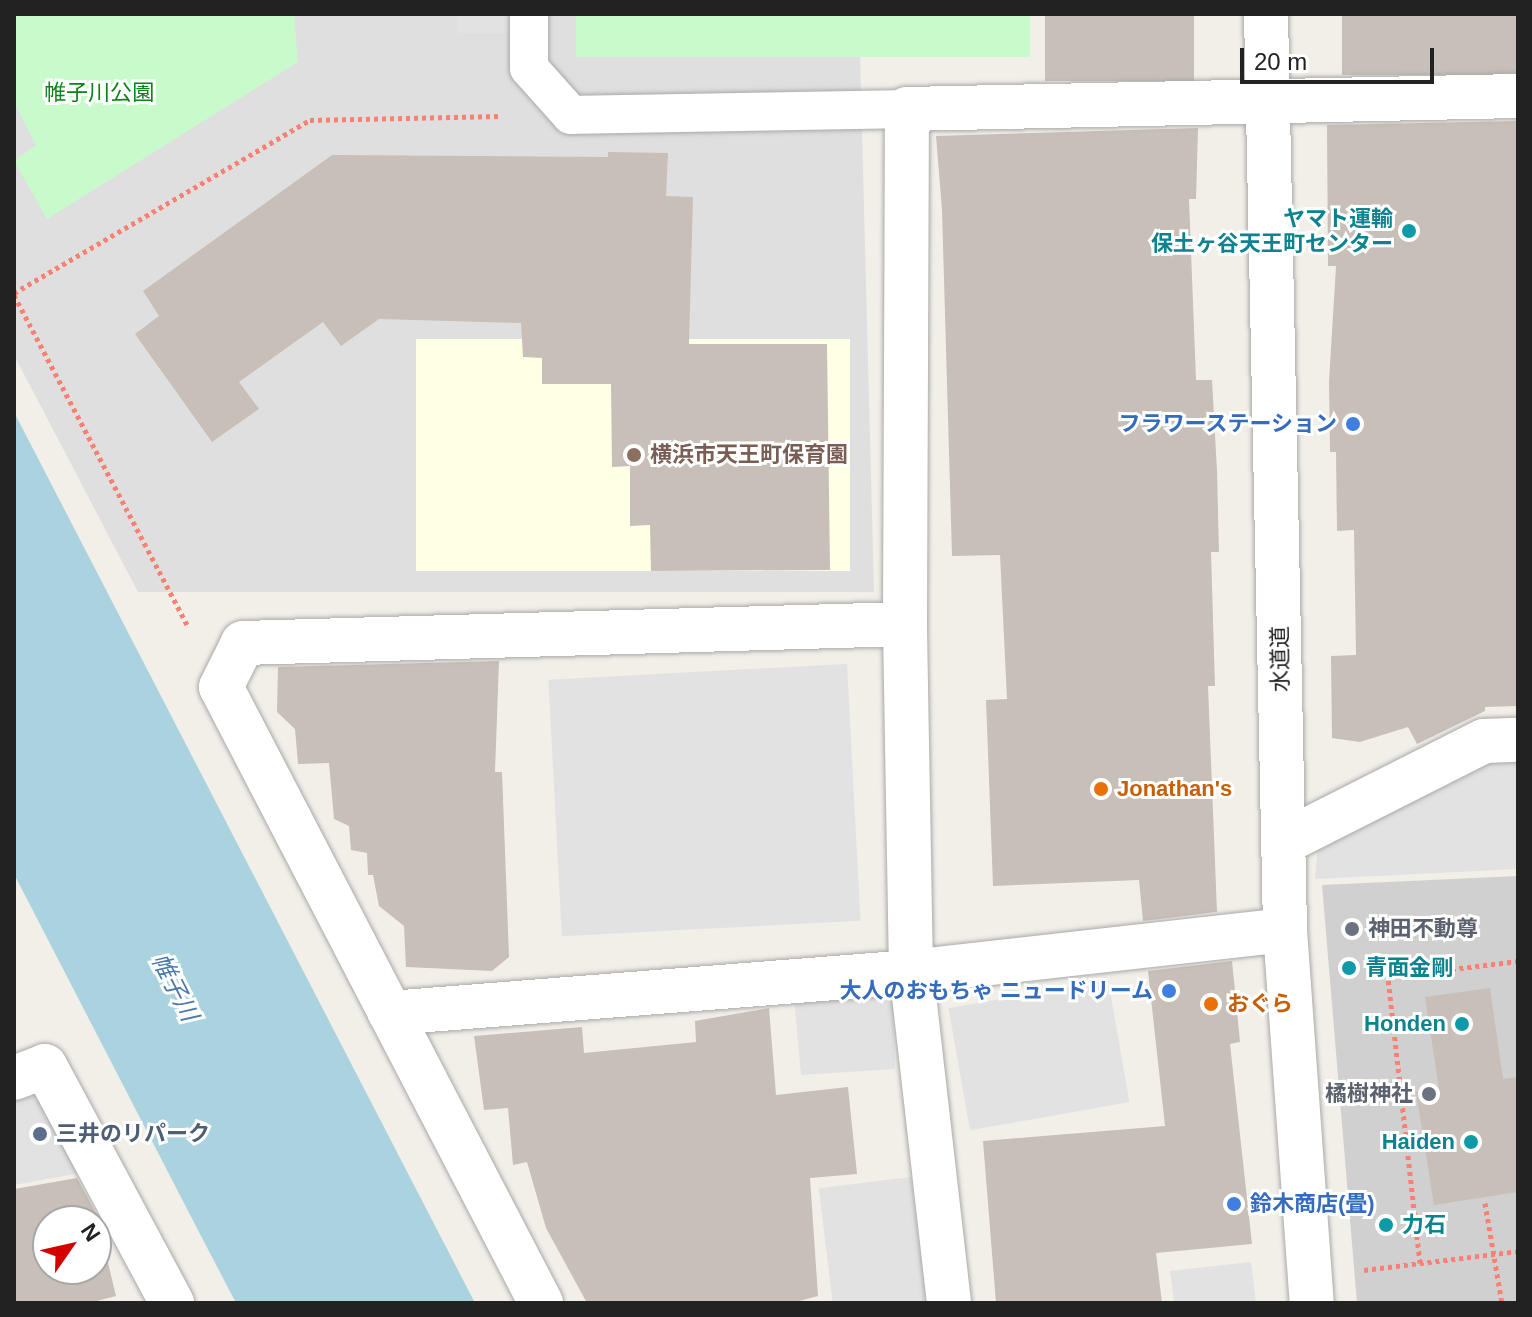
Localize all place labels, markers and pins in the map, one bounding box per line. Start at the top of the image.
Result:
place label: ヤマト運輸 保土ヶ谷天王町センター [1151,205,1393,256]
marker: ヤマト運輸 保土ヶ谷天王町センター [1400,222,1418,240]
place label: フラワーステーション [1117,411,1337,437]
marker: フラワーステーション [1344,415,1362,433]
place label: 横浜市天王町保育園 [650,442,848,468]
marker: 横浜市天王町保育園 [625,446,643,464]
place label: Jonathan's [1117,776,1232,802]
marker: Jonathan's [1092,780,1110,798]
place label: 神田不動尊 [1368,916,1478,942]
marker: 神田不動尊 [1343,920,1361,938]
place label: 青面金剛 [1365,955,1453,981]
marker: 青面金剛 [1340,959,1358,977]
place label: 大人のおもちゃ ニュードリーム [839,978,1153,1004]
marker: 大人のおもちゃ ニュードリーム [1160,982,1178,1000]
place label: おぐら [1227,991,1293,1017]
marker: おぐら [1202,995,1220,1013]
place label: Honden [1364,1011,1446,1037]
marker: Honden [1453,1015,1471,1033]
place label: 橘樹神社 [1325,1081,1413,1107]
marker: 橘樹神社 [1420,1085,1438,1103]
place label: 三井のリパーク [56,1121,210,1147]
marker: 三井のリパーク [31,1125,49,1143]
place label: Haiden [1382,1129,1455,1155]
marker: Haiden [1462,1133,1480,1151]
place label: 鈴木商店(畳) [1250,1191,1375,1217]
marker: 鈴木商店(畳) [1225,1195,1243,1213]
place label: 力石 [1402,1212,1446,1238]
marker: 力石 [1377,1216,1395,1234]

